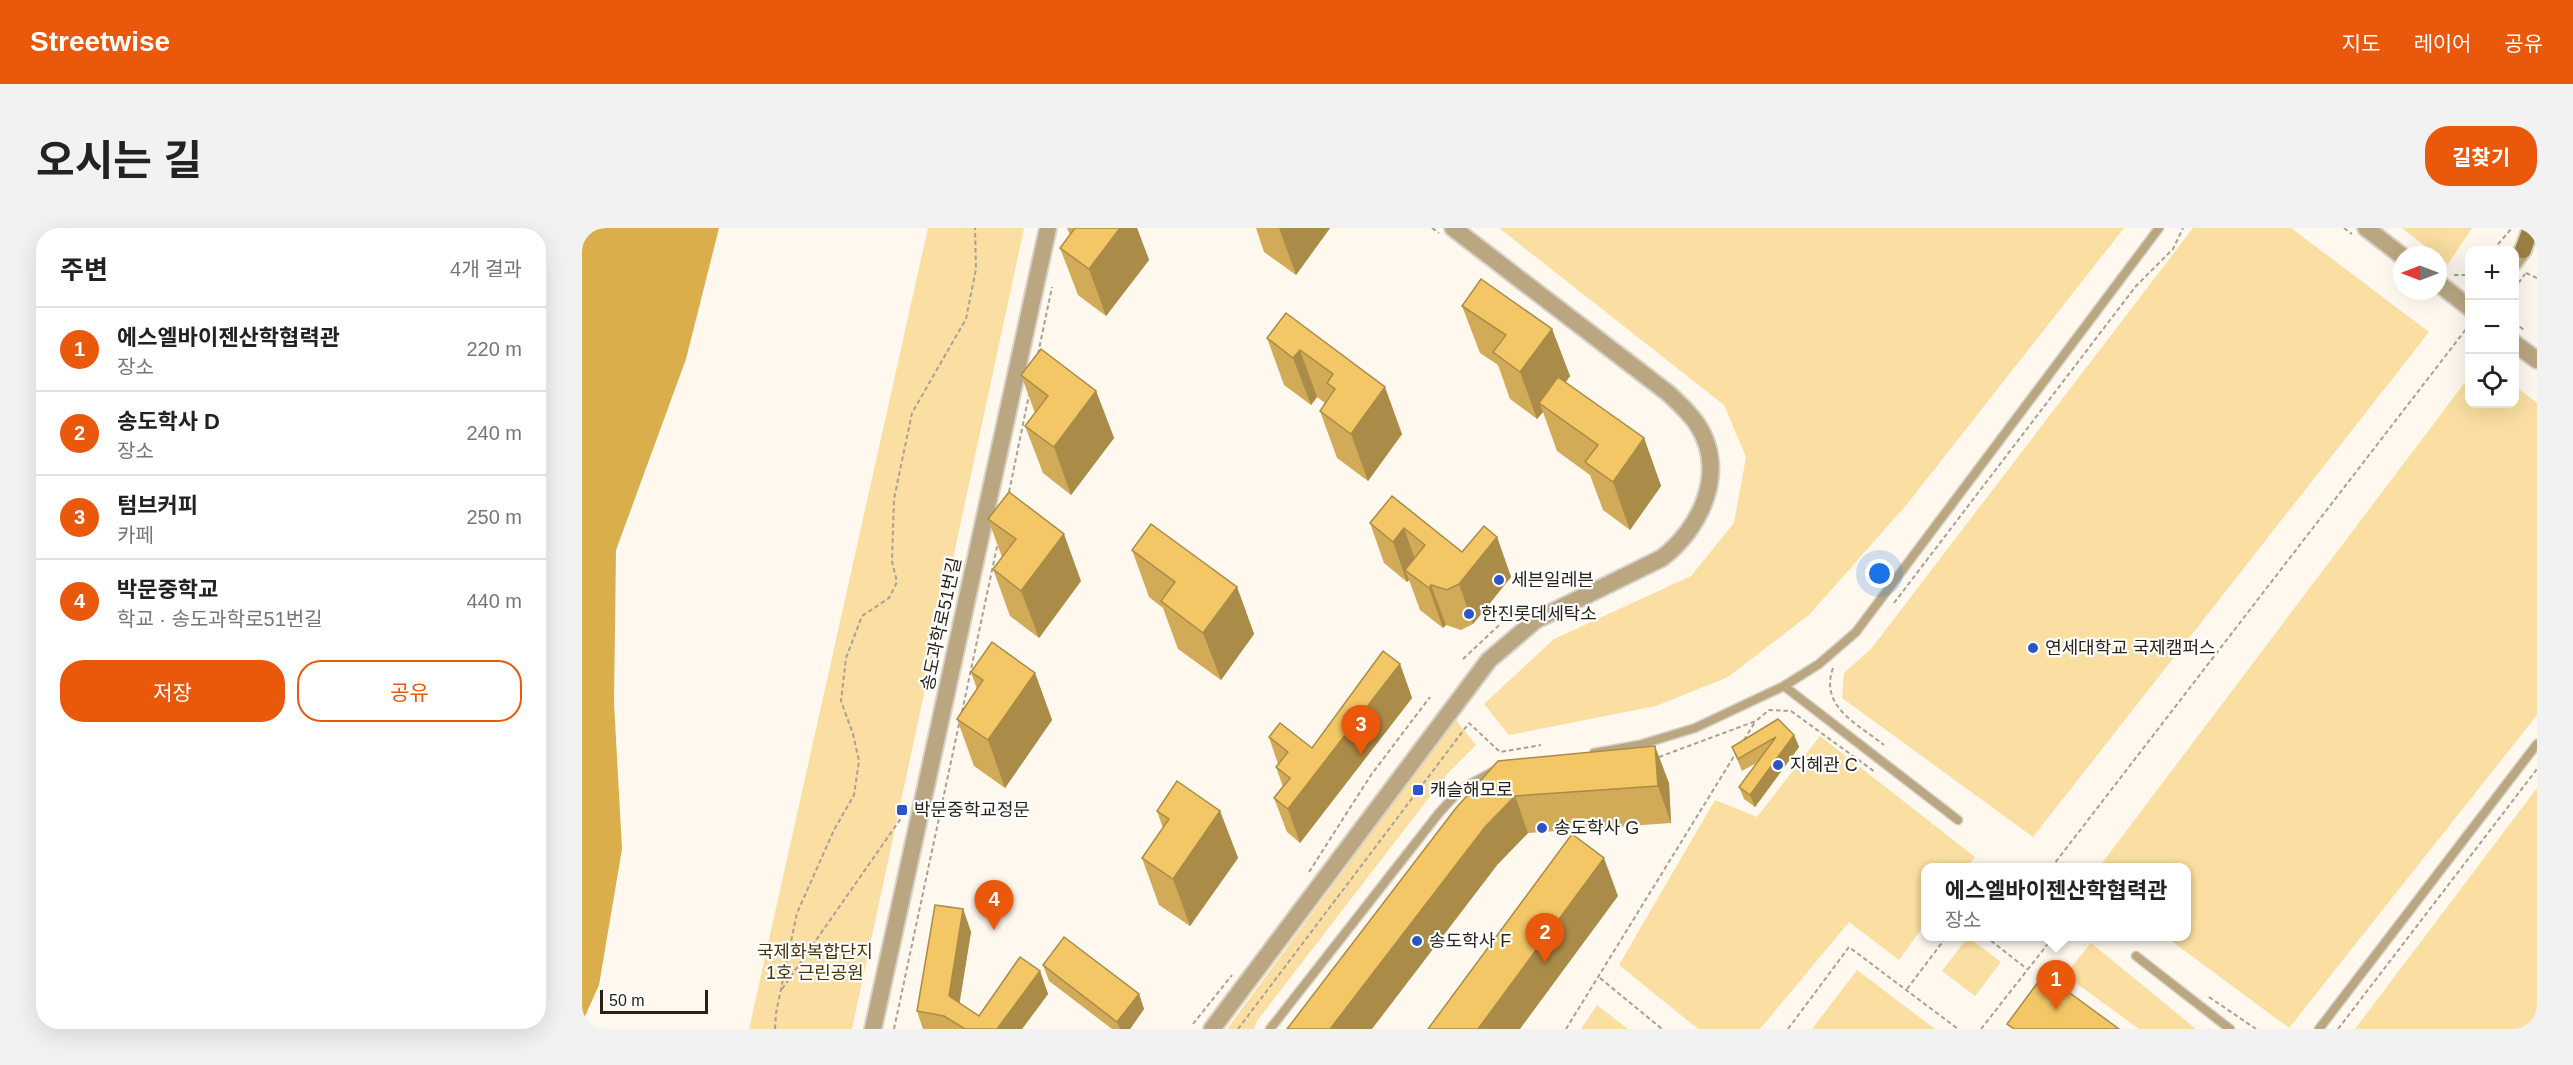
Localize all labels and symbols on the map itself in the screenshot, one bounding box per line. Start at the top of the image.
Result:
north arrow [2393,246,2447,300]
street label: 송도과학로51번길 [917,555,965,693]
your location [1865,559,1894,588]
place label: 세븐일레븐 [1511,570,1594,590]
marker: 세븐일레븐 [1492,573,1506,587]
place label: 한진롯데세탁소 [1481,604,1597,624]
marker: 한진롯데세탁소 [1462,607,1476,621]
place label: 연세대학교 국제캠퍼스 [2045,638,2216,658]
marker: 연세대학교 국제캠퍼스 [2026,641,2040,655]
pin: 3 [1342,706,1380,755]
place label: 지혜관 C [1790,755,1858,775]
marker: 지혜관 C [1771,758,1785,772]
place label: 캐슬해모로 [1430,780,1513,800]
marker: 캐슬해모로 [1411,783,1425,797]
place label: 박문중학교정문 [914,800,1030,820]
marker: 박문중학교정문 [895,803,909,817]
place label: 송도학사 G [1554,818,1639,838]
marker: 송도학사 G [1535,821,1549,835]
pin: 4 [974,880,1014,930]
pin: 2 [1526,914,1564,963]
place label: 송도학사 F [1429,931,1511,951]
marker: 송도학사 F [1410,934,1424,948]
park label: 국제화복합단지 1호 근린공원 [757,942,873,983]
pin: 1 [2036,960,2076,1010]
scale bar [600,987,708,1014]

